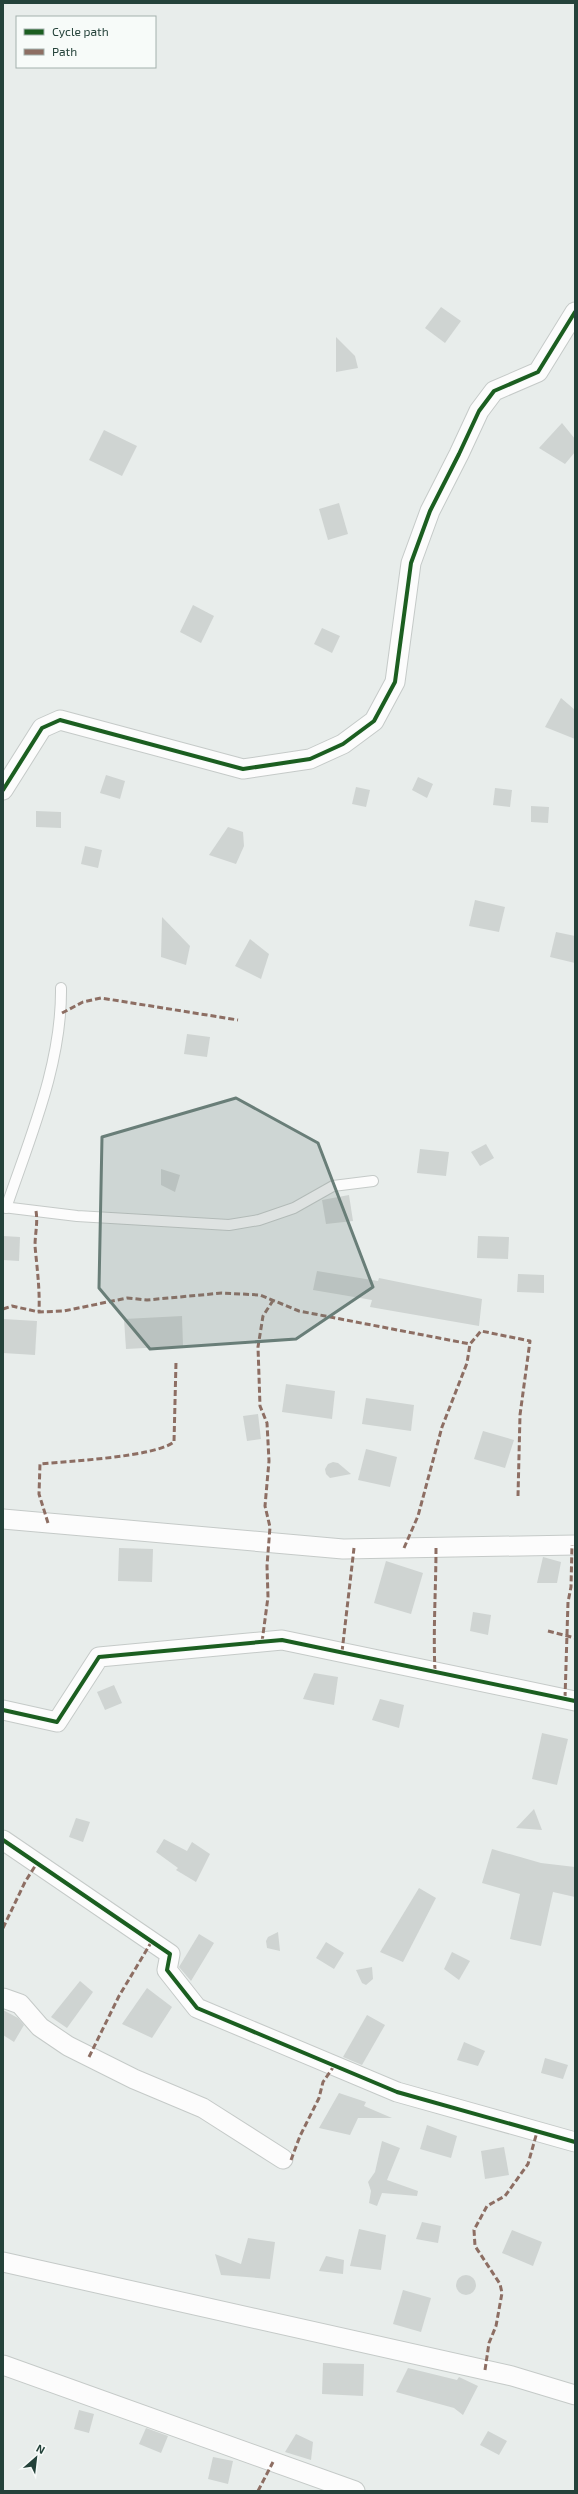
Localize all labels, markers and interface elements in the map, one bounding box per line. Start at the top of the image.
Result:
legend [16,16,156,68]
text: Cycle path [52,24,109,38]
text: Path [52,44,77,58]
north arrow [16,2438,56,2478]
text: N [34,2441,48,2456]

